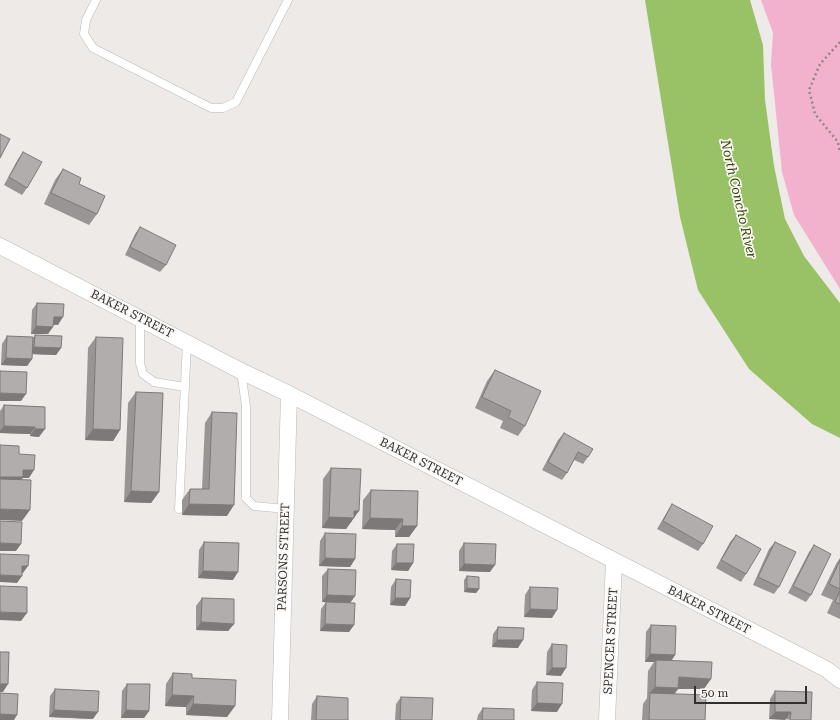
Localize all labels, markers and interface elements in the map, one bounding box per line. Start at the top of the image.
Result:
water label: North Concho River [717,138,759,260]
street label: BAKER STREET [88,287,176,341]
street label: BAKER STREET [377,435,465,489]
street label: PARSONS STREET [275,503,293,611]
street label: BAKER STREET [665,583,753,637]
street label: SPENCER STREET [601,587,621,695]
scale bar [696,678,809,704]
text: 50 m [701,686,728,700]

